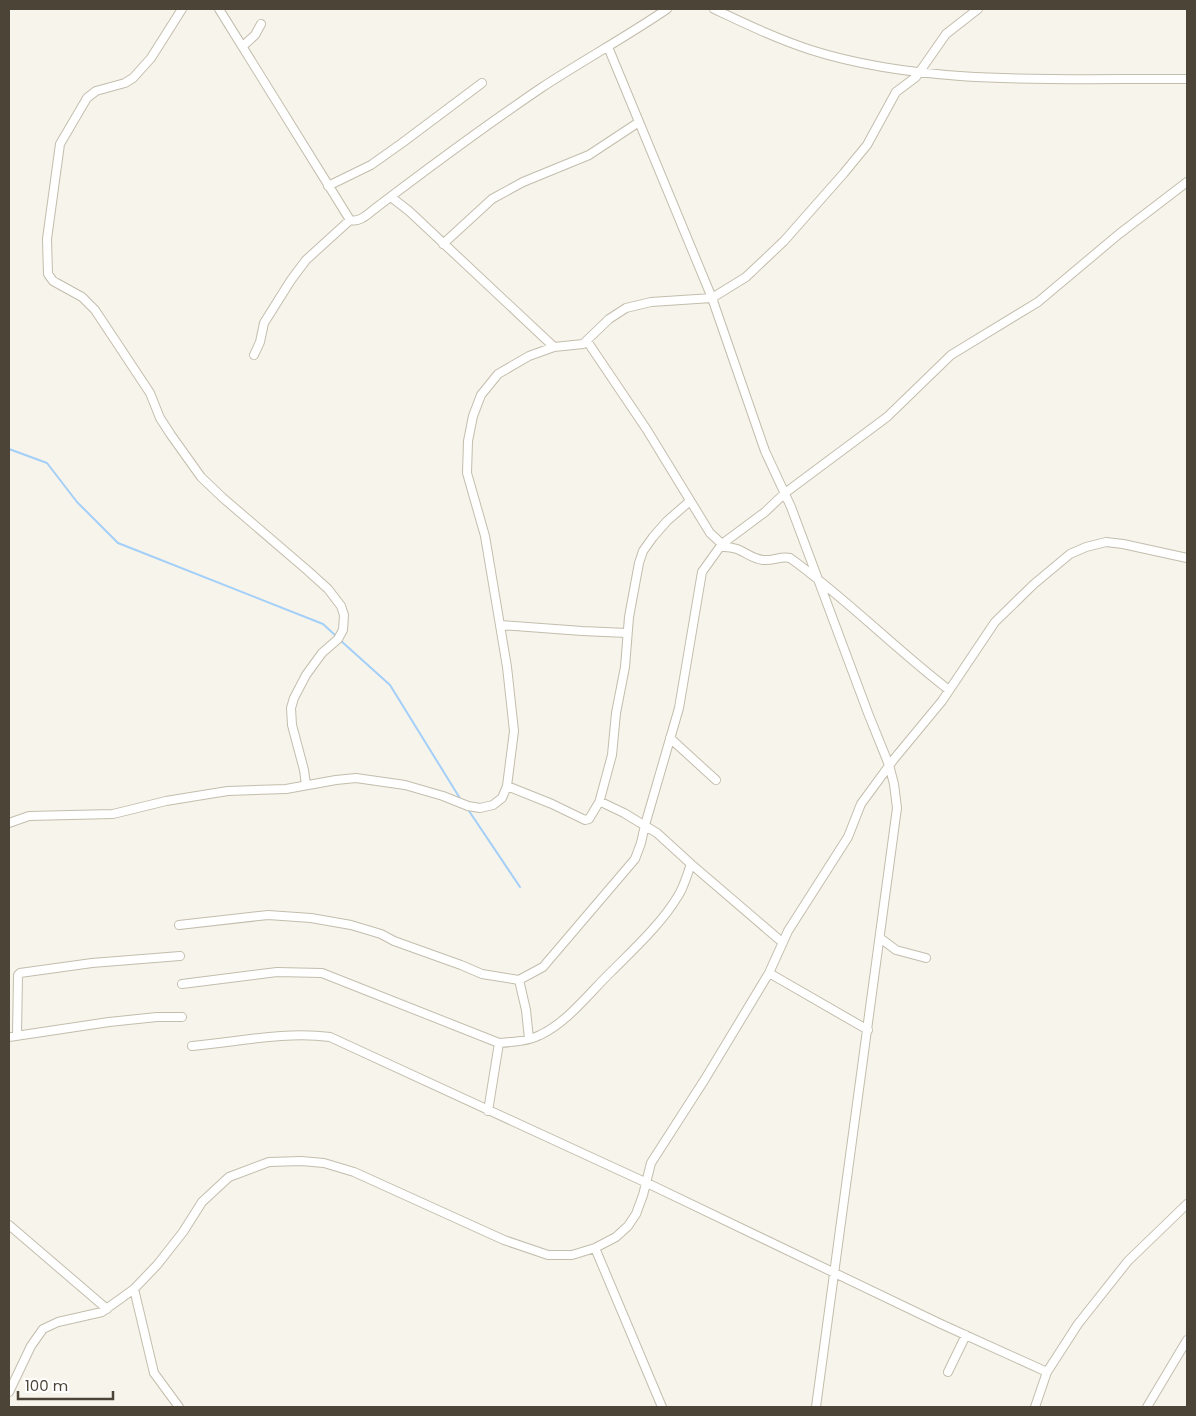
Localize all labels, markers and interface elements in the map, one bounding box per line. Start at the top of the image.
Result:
scale bar [18,1368,112,1400]
text: 100 m [25,1375,68,1396]

